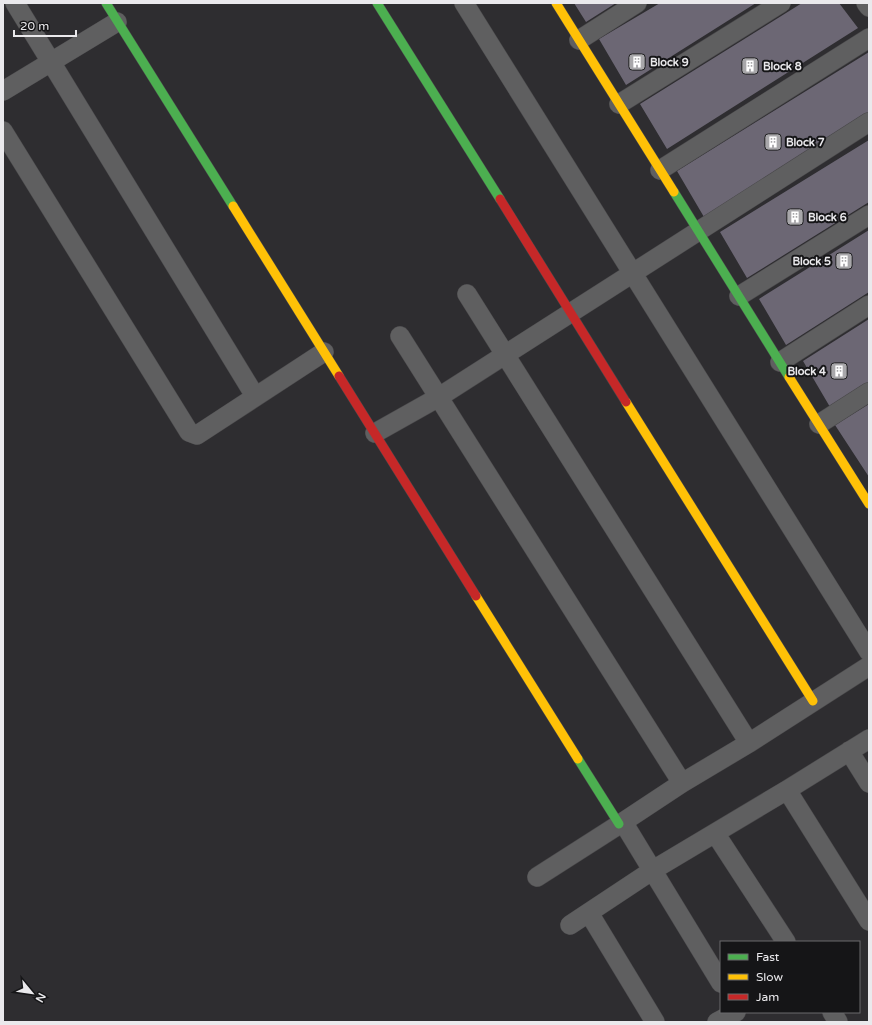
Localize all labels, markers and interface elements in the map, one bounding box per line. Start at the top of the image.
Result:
scale bar [14,12,76,38]
text: 20 m [20,19,49,33]
building icon: Block 9 [627,52,647,72]
place label: Block 9 [650,56,689,69]
building icon: Block 8 [740,56,760,76]
place label: Block 8 [763,60,802,73]
building icon: Block 7 [763,132,783,152]
place label: Block 7 [786,136,825,149]
building icon: Block 6 [785,207,805,227]
place label: Block 6 [808,211,847,224]
building icon: Block 5 [834,251,854,271]
place label: Block 5 [792,255,831,268]
building icon: Block 4 [829,361,849,381]
place label: Block 4 [787,365,826,378]
legend [720,941,860,1013]
text: Fast [756,950,780,964]
text: Slow [756,970,783,984]
north arrow [12,973,52,1013]
text: Jam [756,990,779,1004]
text: N [32,991,48,1005]

